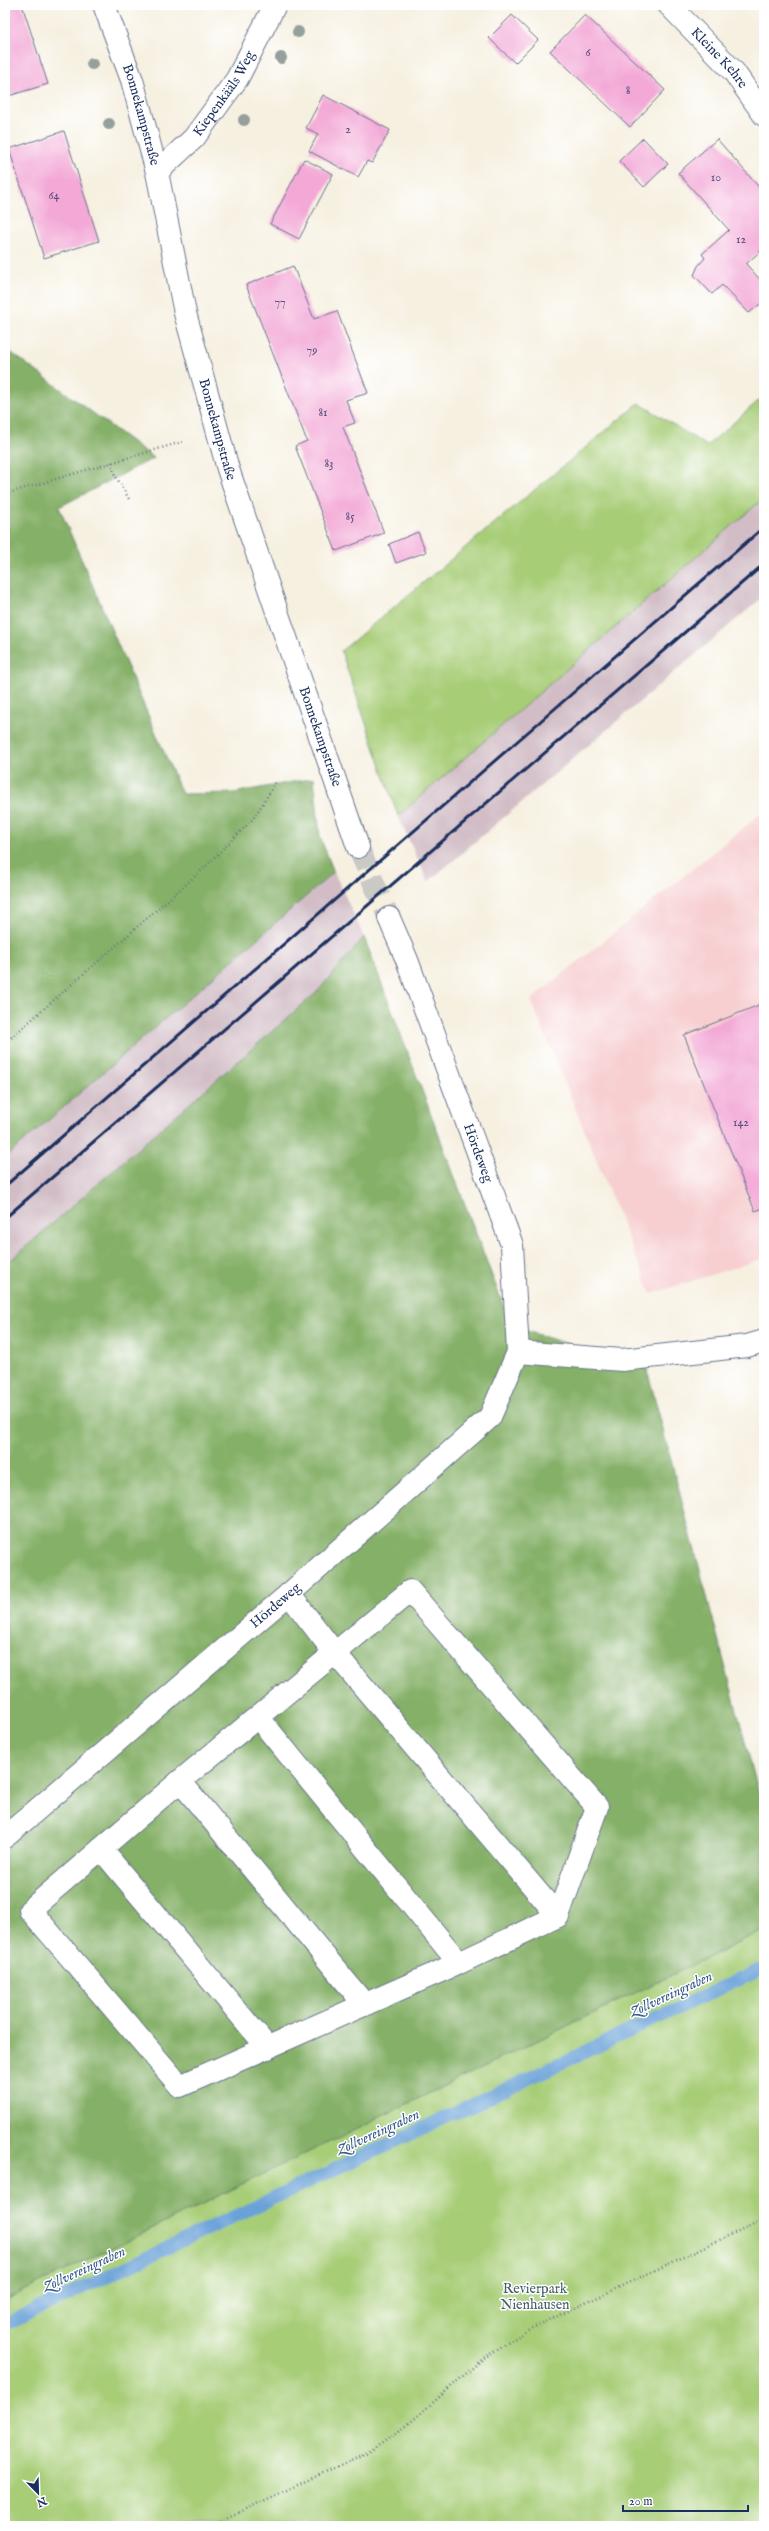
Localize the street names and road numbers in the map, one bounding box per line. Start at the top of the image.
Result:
street label: Kleine Kehre [687,24,752,92]
street label: Kiepenkääls Weg [189,47,259,140]
street label: Bonnekampstraße [118,61,164,168]
street label: Bonnekampstraße [195,377,240,483]
street label: Bonnekampstraße [295,684,346,790]
street label: Hördeweg [459,1121,497,1185]
street label: Hördeweg [246,1578,305,1632]

